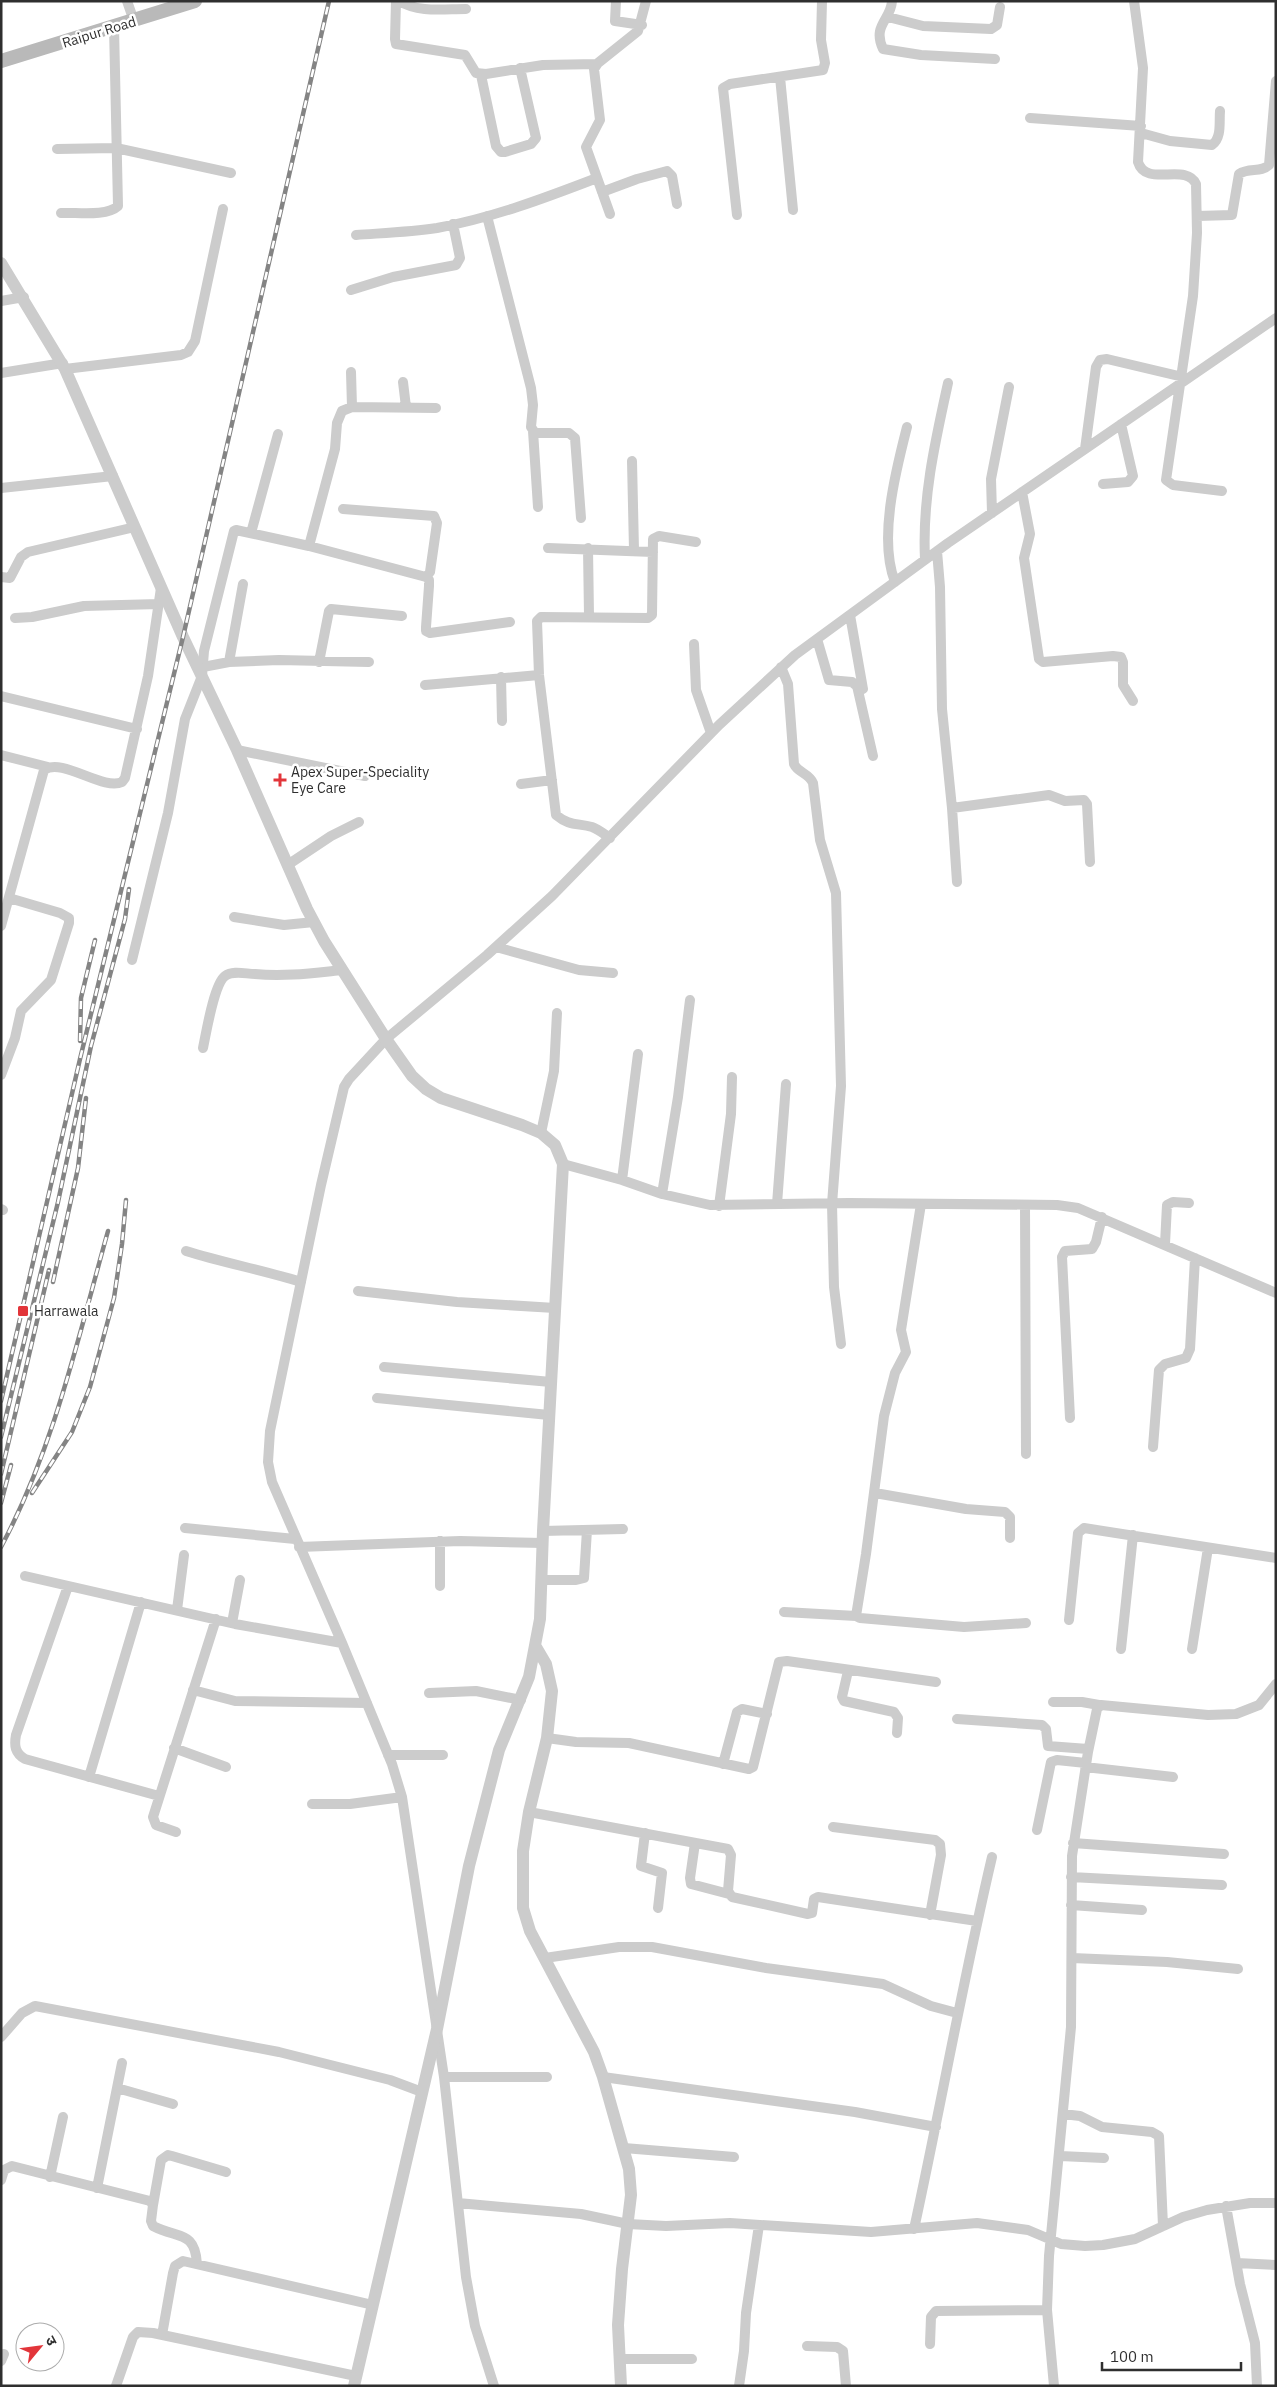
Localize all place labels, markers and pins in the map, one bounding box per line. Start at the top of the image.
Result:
place label: Apex Super-Speciality Eye Care [291,763,429,797]
marker: Apex Super-Speciality Eye Care [273,773,287,787]
place label: Harrawala [34,1302,99,1320]
marker: Harrawala [16,1304,30,1318]

